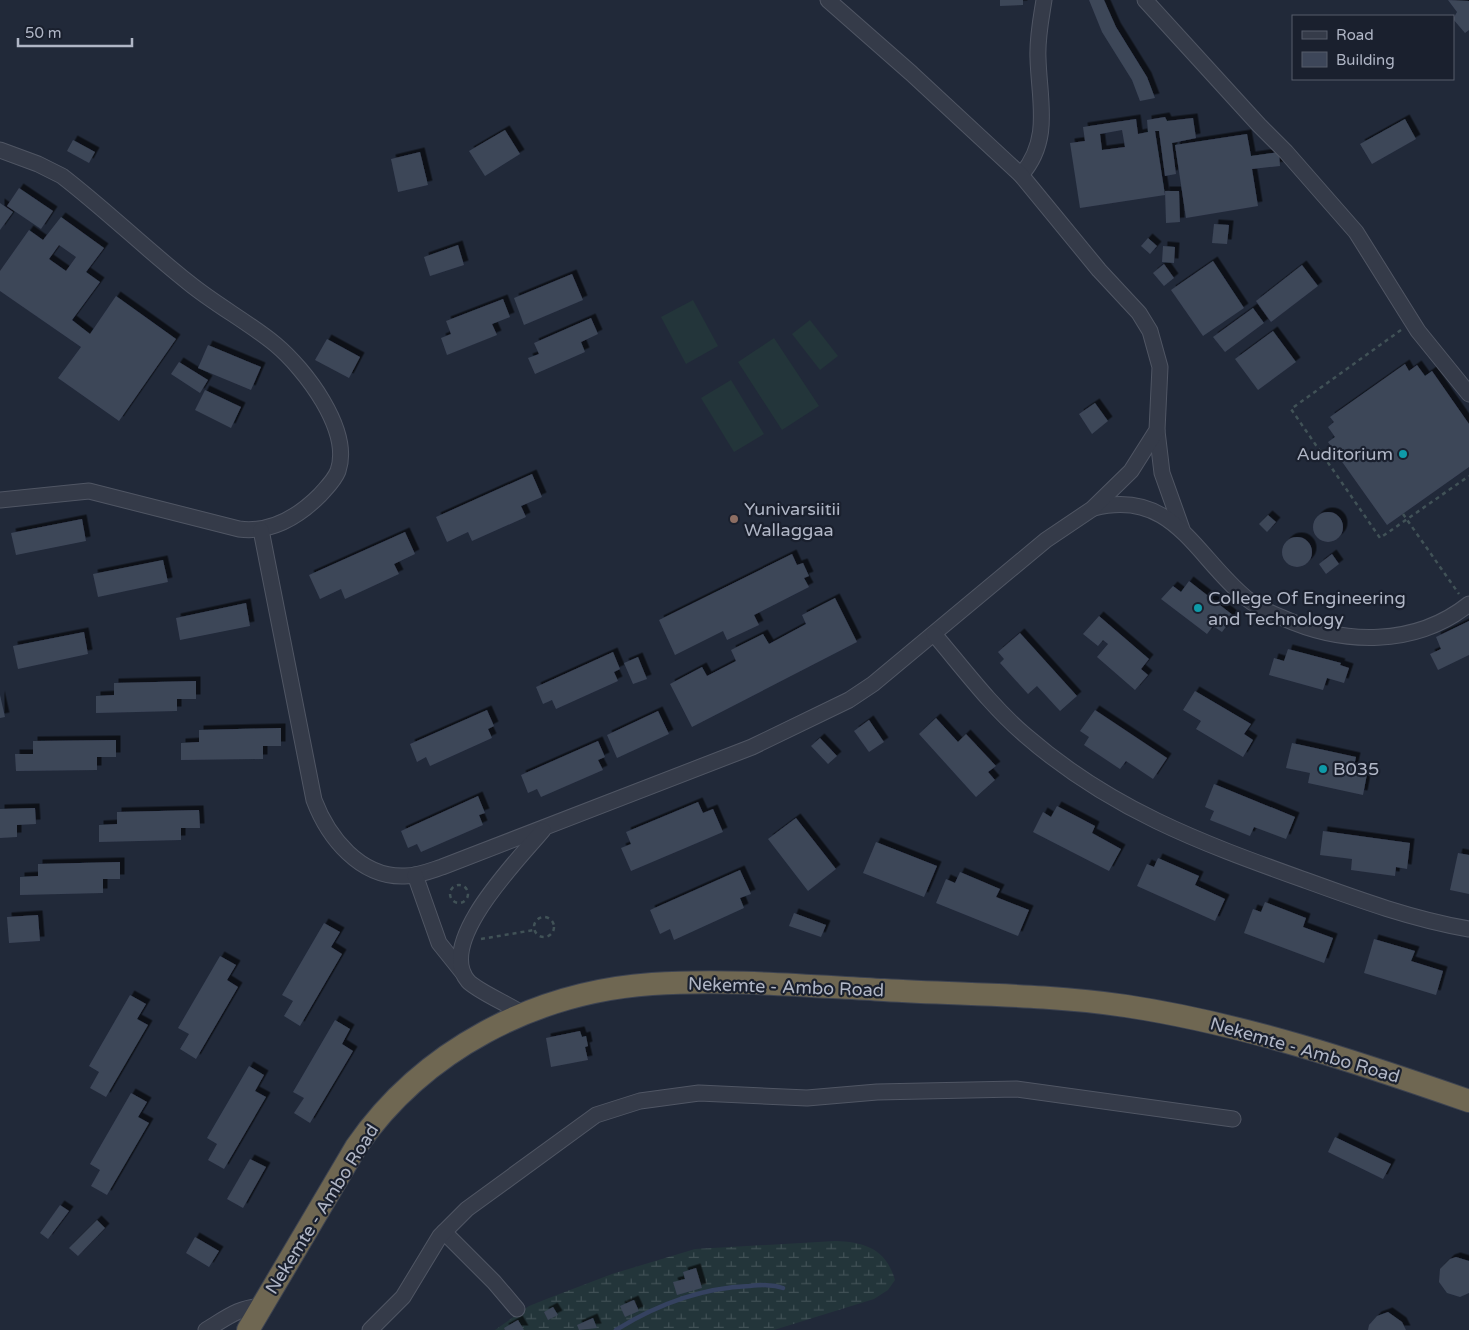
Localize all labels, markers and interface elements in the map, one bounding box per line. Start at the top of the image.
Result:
scale bar [18,15,131,47]
legend [1292,15,1454,80]
text: 50 m [25,24,62,42]
text: Road [1336,26,1374,44]
text: Building [1336,51,1395,69]
place label: Auditorium [1296,443,1393,465]
marker: Auditorium [1397,448,1409,460]
place label: Yunivarsiitii Wallaggaa [744,498,841,541]
marker: Yunivarsiitii Wallaggaa [728,513,740,525]
place label: College Of Engineering and Technology [1208,587,1406,630]
marker: College Of Engineering and Technology [1192,602,1204,614]
place label: B035 [1333,758,1379,780]
marker: B035 [1317,763,1329,775]
street label: Nekemte - Ambo Road [688,973,884,1001]
street label: Nekemte - Ambo Road [1208,1012,1402,1088]
street label: Nekemte - Ambo Road [261,1120,383,1298]

